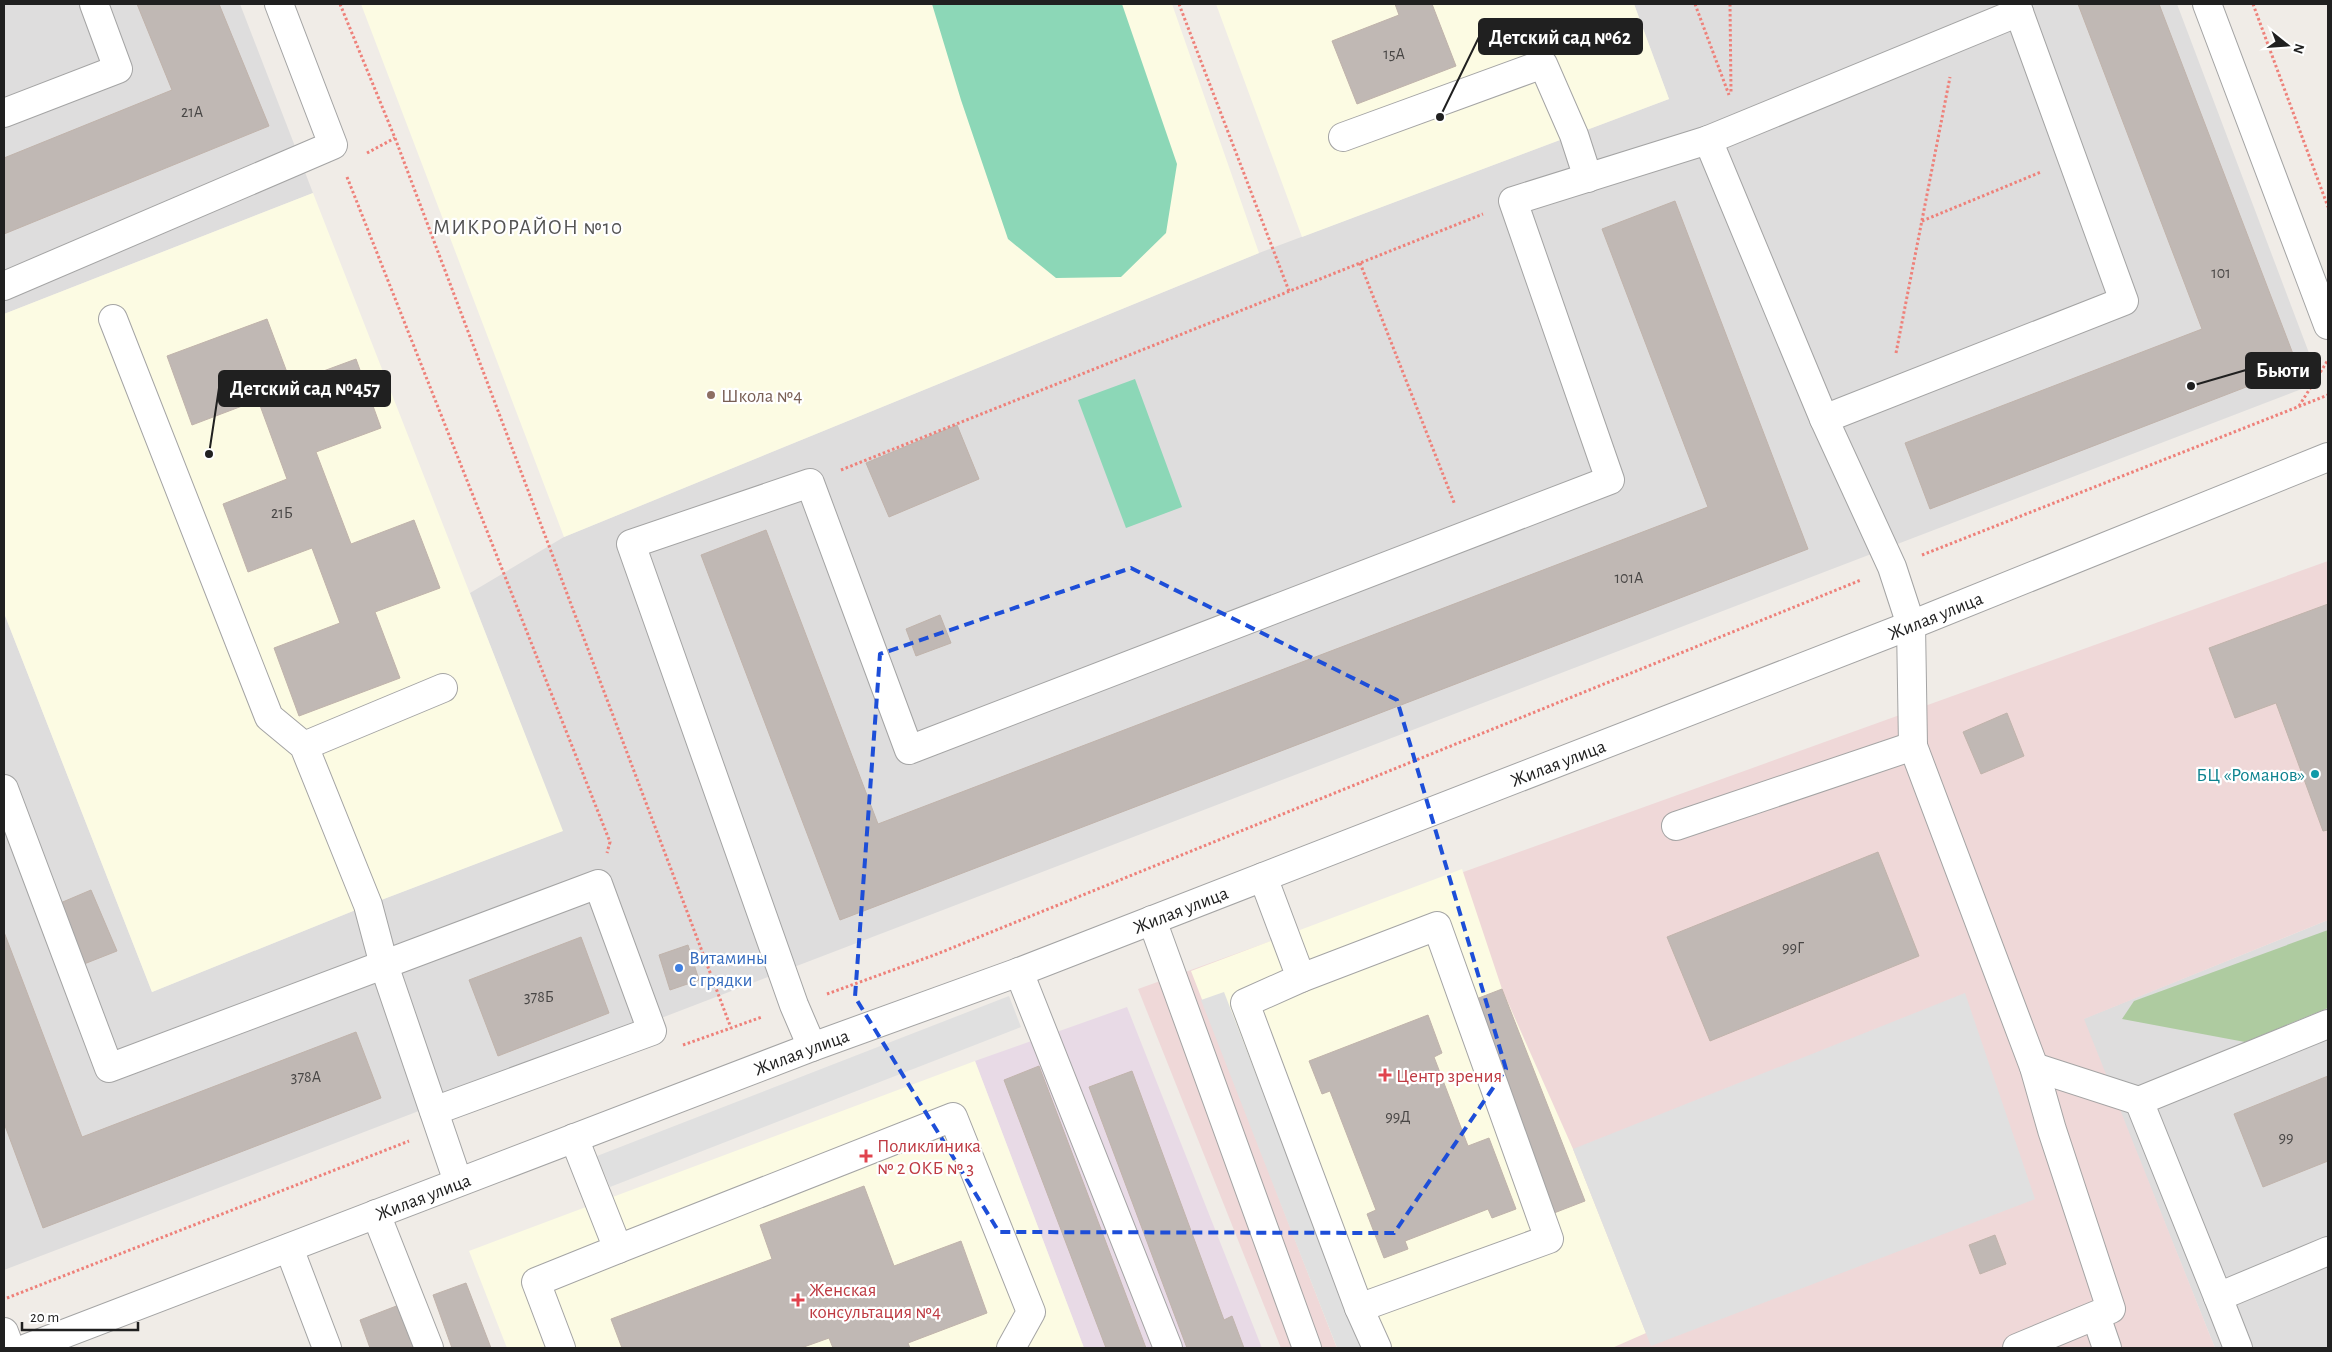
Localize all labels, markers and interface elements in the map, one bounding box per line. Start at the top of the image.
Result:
callout: Детский сад №62 [1479,19,1642,54]
north arrow [2262,20,2312,70]
text: Детский сад №62 [1489,28,1631,48]
text: N [2290,42,2307,55]
house number: 15А [1383,46,1405,62]
house number: 21А [181,104,204,120]
district label: МИКРОРАЙОН №10 [433,216,623,238]
house number: 101 [2211,265,2231,281]
callout: Бьюти [2246,353,2320,388]
text: Бьюти [2256,361,2310,381]
callout: Детский сад №457 [219,371,390,406]
text: Детский сад №457 [230,379,381,399]
place label: Школа №4 [721,387,802,406]
marker: Школа №4 [705,389,717,401]
house number: 21Б [271,505,293,521]
house number: 101А [1615,570,1644,586]
street label: Жилая улица [1886,589,1986,644]
street label: Жилая улица [1508,737,1609,791]
place label: БЦ «Романов» [2196,766,2305,785]
marker: БЦ «Романов» [2309,768,2321,780]
street label: Жилая улица [1131,884,1231,938]
house number: 99Г [1782,940,1805,956]
place label: Витамины с грядки [689,949,768,990]
marker: Витамины с грядки [673,962,685,974]
house number: 378Б [524,989,554,1005]
street label: Жилая улица [751,1026,852,1079]
place label: Центр зрения [1396,1067,1502,1086]
marker: Центр зрения [1378,1068,1392,1082]
house number: 378А [291,1069,322,1085]
house number: 99Д [1385,1109,1411,1125]
house number: 99 [2278,1130,2294,1146]
place label: Поликлиника № 2 ОКБ № 3 [877,1137,981,1178]
marker: Поликлиника № 2 ОКБ № 3 [859,1149,873,1163]
street label: Жилая улица [373,1171,474,1224]
place label: Женская консультация №4 [809,1281,941,1322]
marker: Женская консультация №4 [791,1293,805,1307]
scale bar [22,1300,139,1332]
text: 20 m [30,1310,59,1325]

